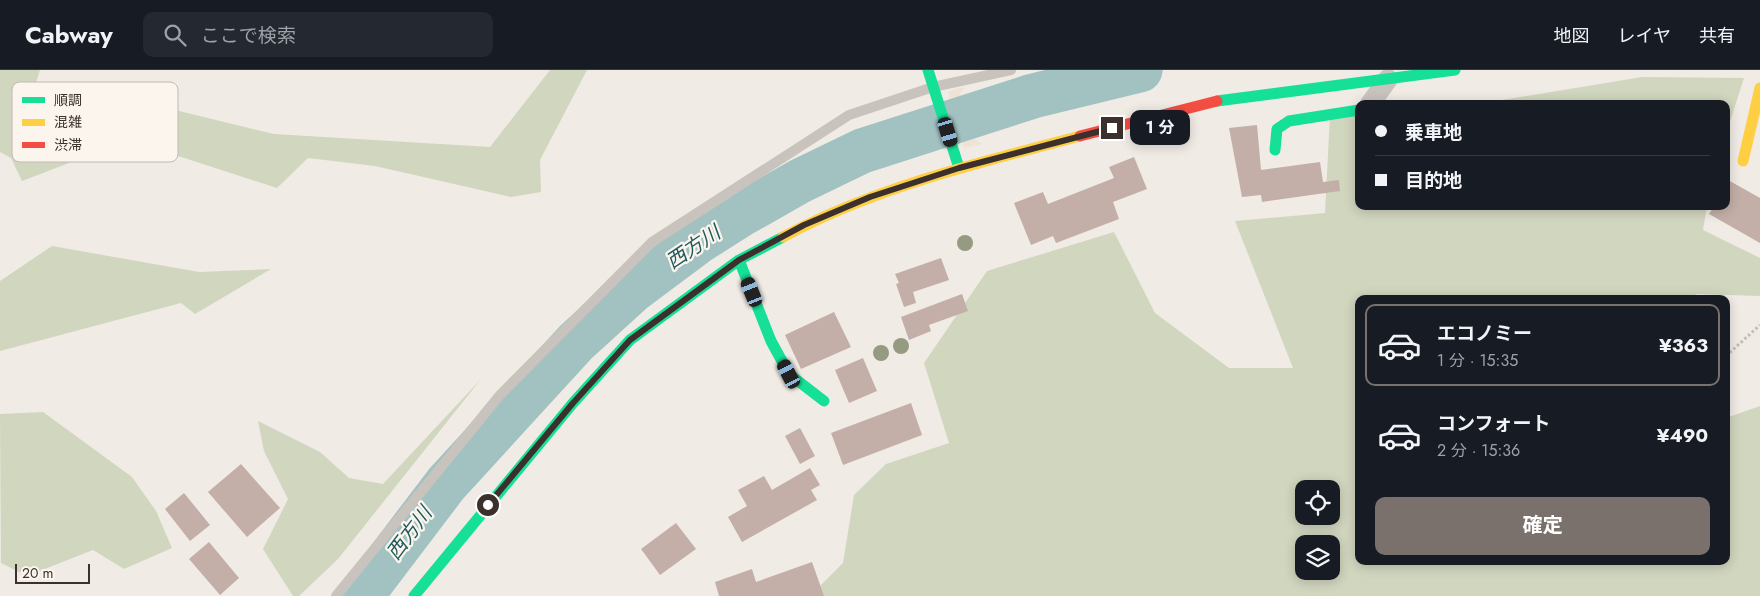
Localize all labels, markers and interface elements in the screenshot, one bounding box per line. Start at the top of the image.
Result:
search box [143,12,493,57]
text: Cabway [25,17,113,52]
icon: search [161,21,189,49]
text: ここで検索 [201,22,296,49]
text: 地図 [1554,23,1590,49]
text: レイヤ [1618,23,1671,49]
text: 共有 [1699,23,1735,49]
legend [12,82,178,162]
text: 順調 [54,90,82,110]
callout: 1 分 [1130,110,1190,146]
text: 混雑 [54,112,82,132]
car [936,115,959,149]
text: 1 分 [1146,116,1174,139]
route end [1101,117,1123,139]
text: 乗車地 [1405,119,1462,146]
text: 渋滞 [54,135,82,155]
text: 目的地 [1405,167,1462,194]
water label: 西方川 [660,217,728,276]
car [739,275,764,309]
text: エコノミー [1437,320,1532,347]
icon: car [1377,323,1422,368]
text: ¥363 [1659,332,1708,359]
text: 1 分 · 15:35 [1437,349,1518,372]
car [775,357,802,391]
text: コンフォート [1437,410,1550,437]
icon: car [1377,413,1422,458]
text: ¥490 [1657,422,1708,449]
text: 2 分 · 15:36 [1437,439,1520,462]
map controls [1295,480,1340,580]
button: locate [1295,480,1340,525]
route start [477,494,499,516]
button: 確定 [1375,497,1710,555]
water label: 西方川 [380,499,440,566]
button: layers [1295,535,1340,580]
scale bar [15,561,90,584]
text: 20 m [22,563,54,583]

